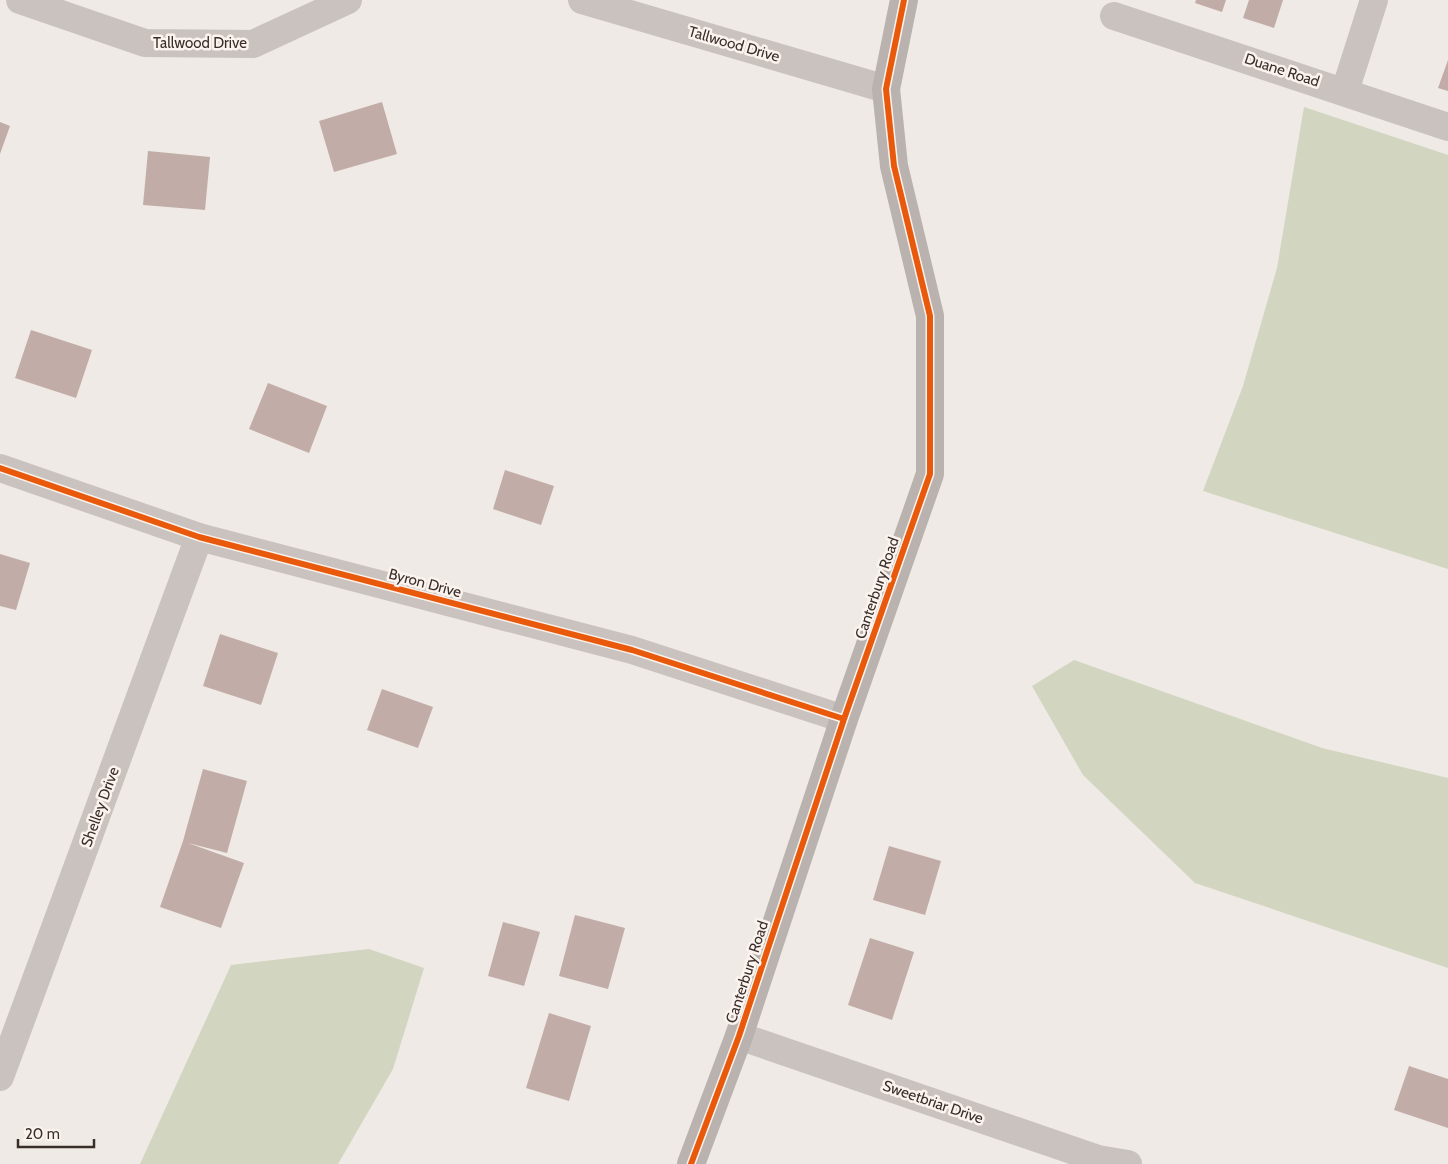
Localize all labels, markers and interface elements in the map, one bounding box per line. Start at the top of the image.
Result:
street label: Tallwood Drive [686,22,782,66]
street label: Tallwood Drive [153,34,247,52]
street label: Duane Road [1242,49,1322,91]
street label: Canterbury Road [851,535,903,641]
street label: Byron Drive [387,565,464,601]
street label: Shelley Drive [77,764,123,849]
street label: Canterbury Road [722,919,772,1025]
street label: Sweetbriar Drive [880,1076,986,1128]
scale bar [18,1116,94,1148]
text: 20 m [25,1125,60,1143]

